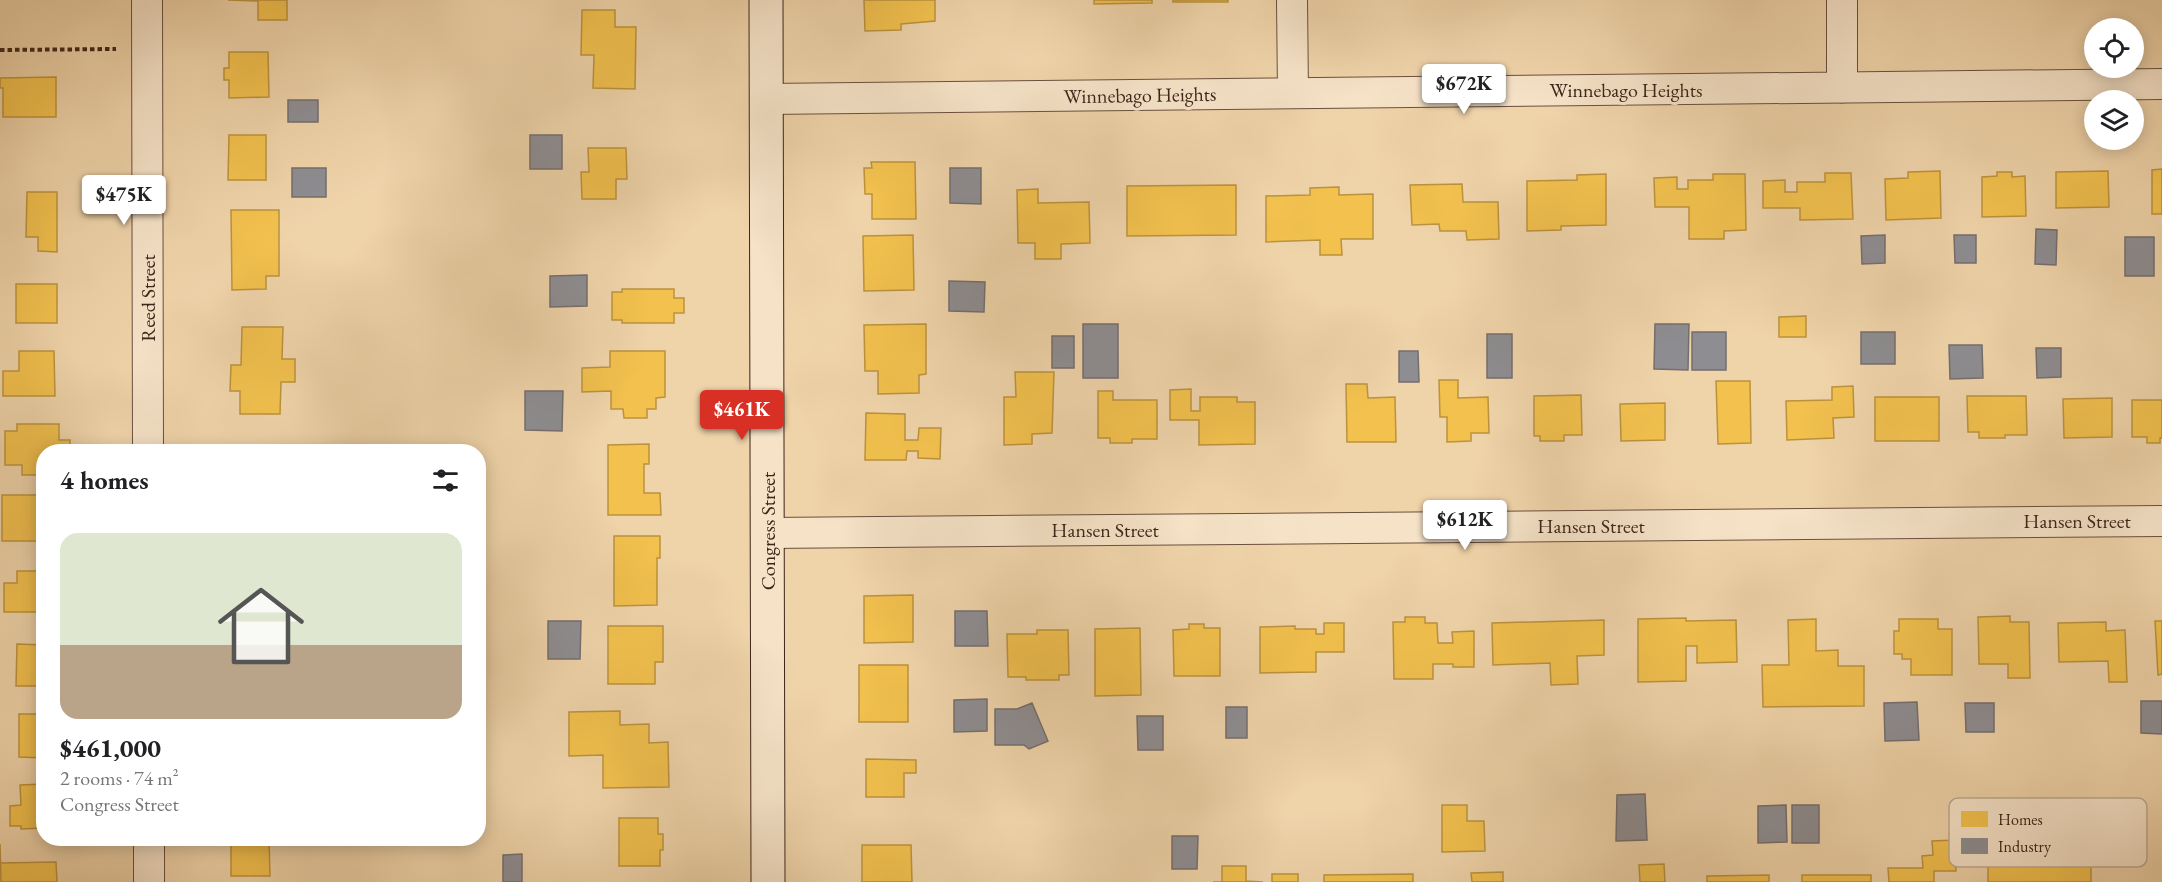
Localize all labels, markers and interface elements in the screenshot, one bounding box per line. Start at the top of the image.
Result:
map controls [2084,18,2144,150]
button: locate [2084,18,2144,78]
pin: $672K [1422,64,1506,115]
text: $672K [1436,70,1492,96]
street label: Winnebago Heights [1550,77,1702,103]
street label: Winnebago Heights [1063,81,1217,109]
button: layers [2084,90,2144,150]
pin: $475K [82,175,166,226]
text: $475K [96,181,152,207]
street label: Reed Street [135,254,161,342]
pin: $461K [700,390,784,441]
text: $461K [714,396,770,422]
text: 4 homes [60,463,149,497]
icon: filters [429,464,462,497]
street label: Congress Street [755,471,781,590]
pin: $612K [1423,500,1507,551]
text: $612K [1437,506,1493,532]
street label: Hansen Street [2023,508,2131,534]
street label: Hansen Street [1537,513,1645,539]
street label: Hansen Street [1051,517,1159,543]
icon: home [207,572,315,680]
text: $461,000 [60,731,161,765]
text: 2 rooms · 74 m² [60,765,179,791]
text: Congress Street [60,791,179,817]
legend [1949,798,2147,867]
text: Homes [1998,809,2043,830]
text: Industry [1998,836,2052,857]

